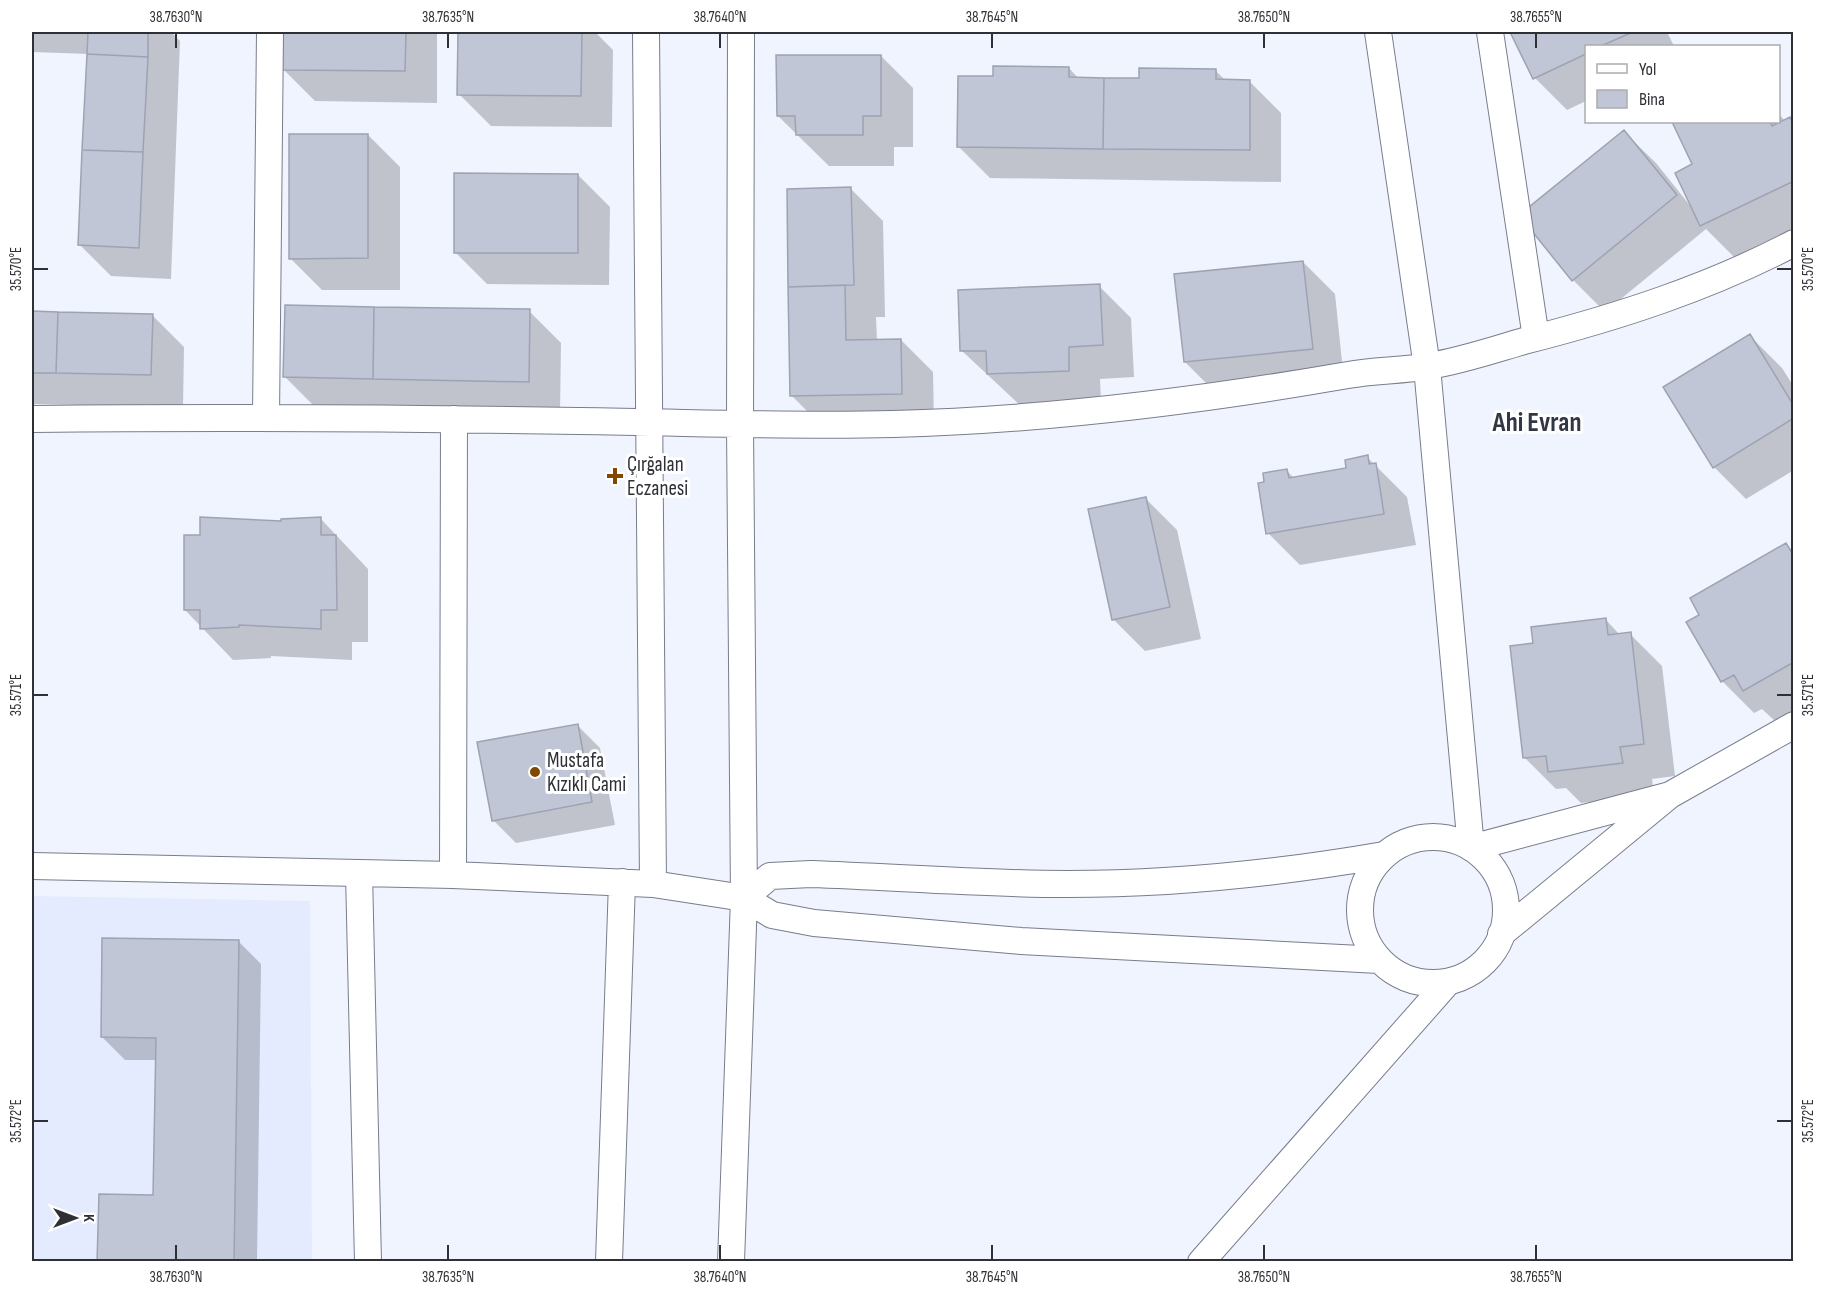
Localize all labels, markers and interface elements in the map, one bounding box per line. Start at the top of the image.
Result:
text: 38.7630°N [150,8,202,27]
text: 38.7635°N [422,8,474,27]
text: 38.7640°N [693,8,747,27]
text: 38.7645°N [966,8,1018,27]
text: 38.7650°N [1238,8,1290,27]
text: 38.7655°N [1510,8,1562,27]
legend [1585,45,1780,123]
text: Yol [1639,59,1656,80]
text: Bina [1639,89,1665,110]
text: 35.570°E [7,247,26,291]
text: 35.570°E [1799,247,1818,291]
district label: Ahi Evran [1492,407,1581,439]
place label: Çırğalan Eczanesi [627,452,688,501]
marker: Çırğalan Eczanesi [608,469,622,483]
text: 35.571°E [7,674,26,716]
text: 35.571°E [1799,674,1818,716]
place label: Mustafa Kızıklı Cami [547,748,626,797]
marker: Mustafa Kızıklı Cami [528,765,542,779]
text: 35.572°E [7,1099,26,1143]
text: 35.572°E [1799,1099,1818,1143]
north arrow [45,1188,105,1248]
text: K [79,1214,98,1222]
text: 38.7630°N [150,1268,202,1287]
text: 38.7635°N [422,1268,474,1287]
text: 38.7640°N [693,1268,747,1287]
text: 38.7645°N [966,1268,1018,1287]
text: 38.7650°N [1238,1268,1290,1287]
text: 38.7655°N [1510,1268,1562,1287]

